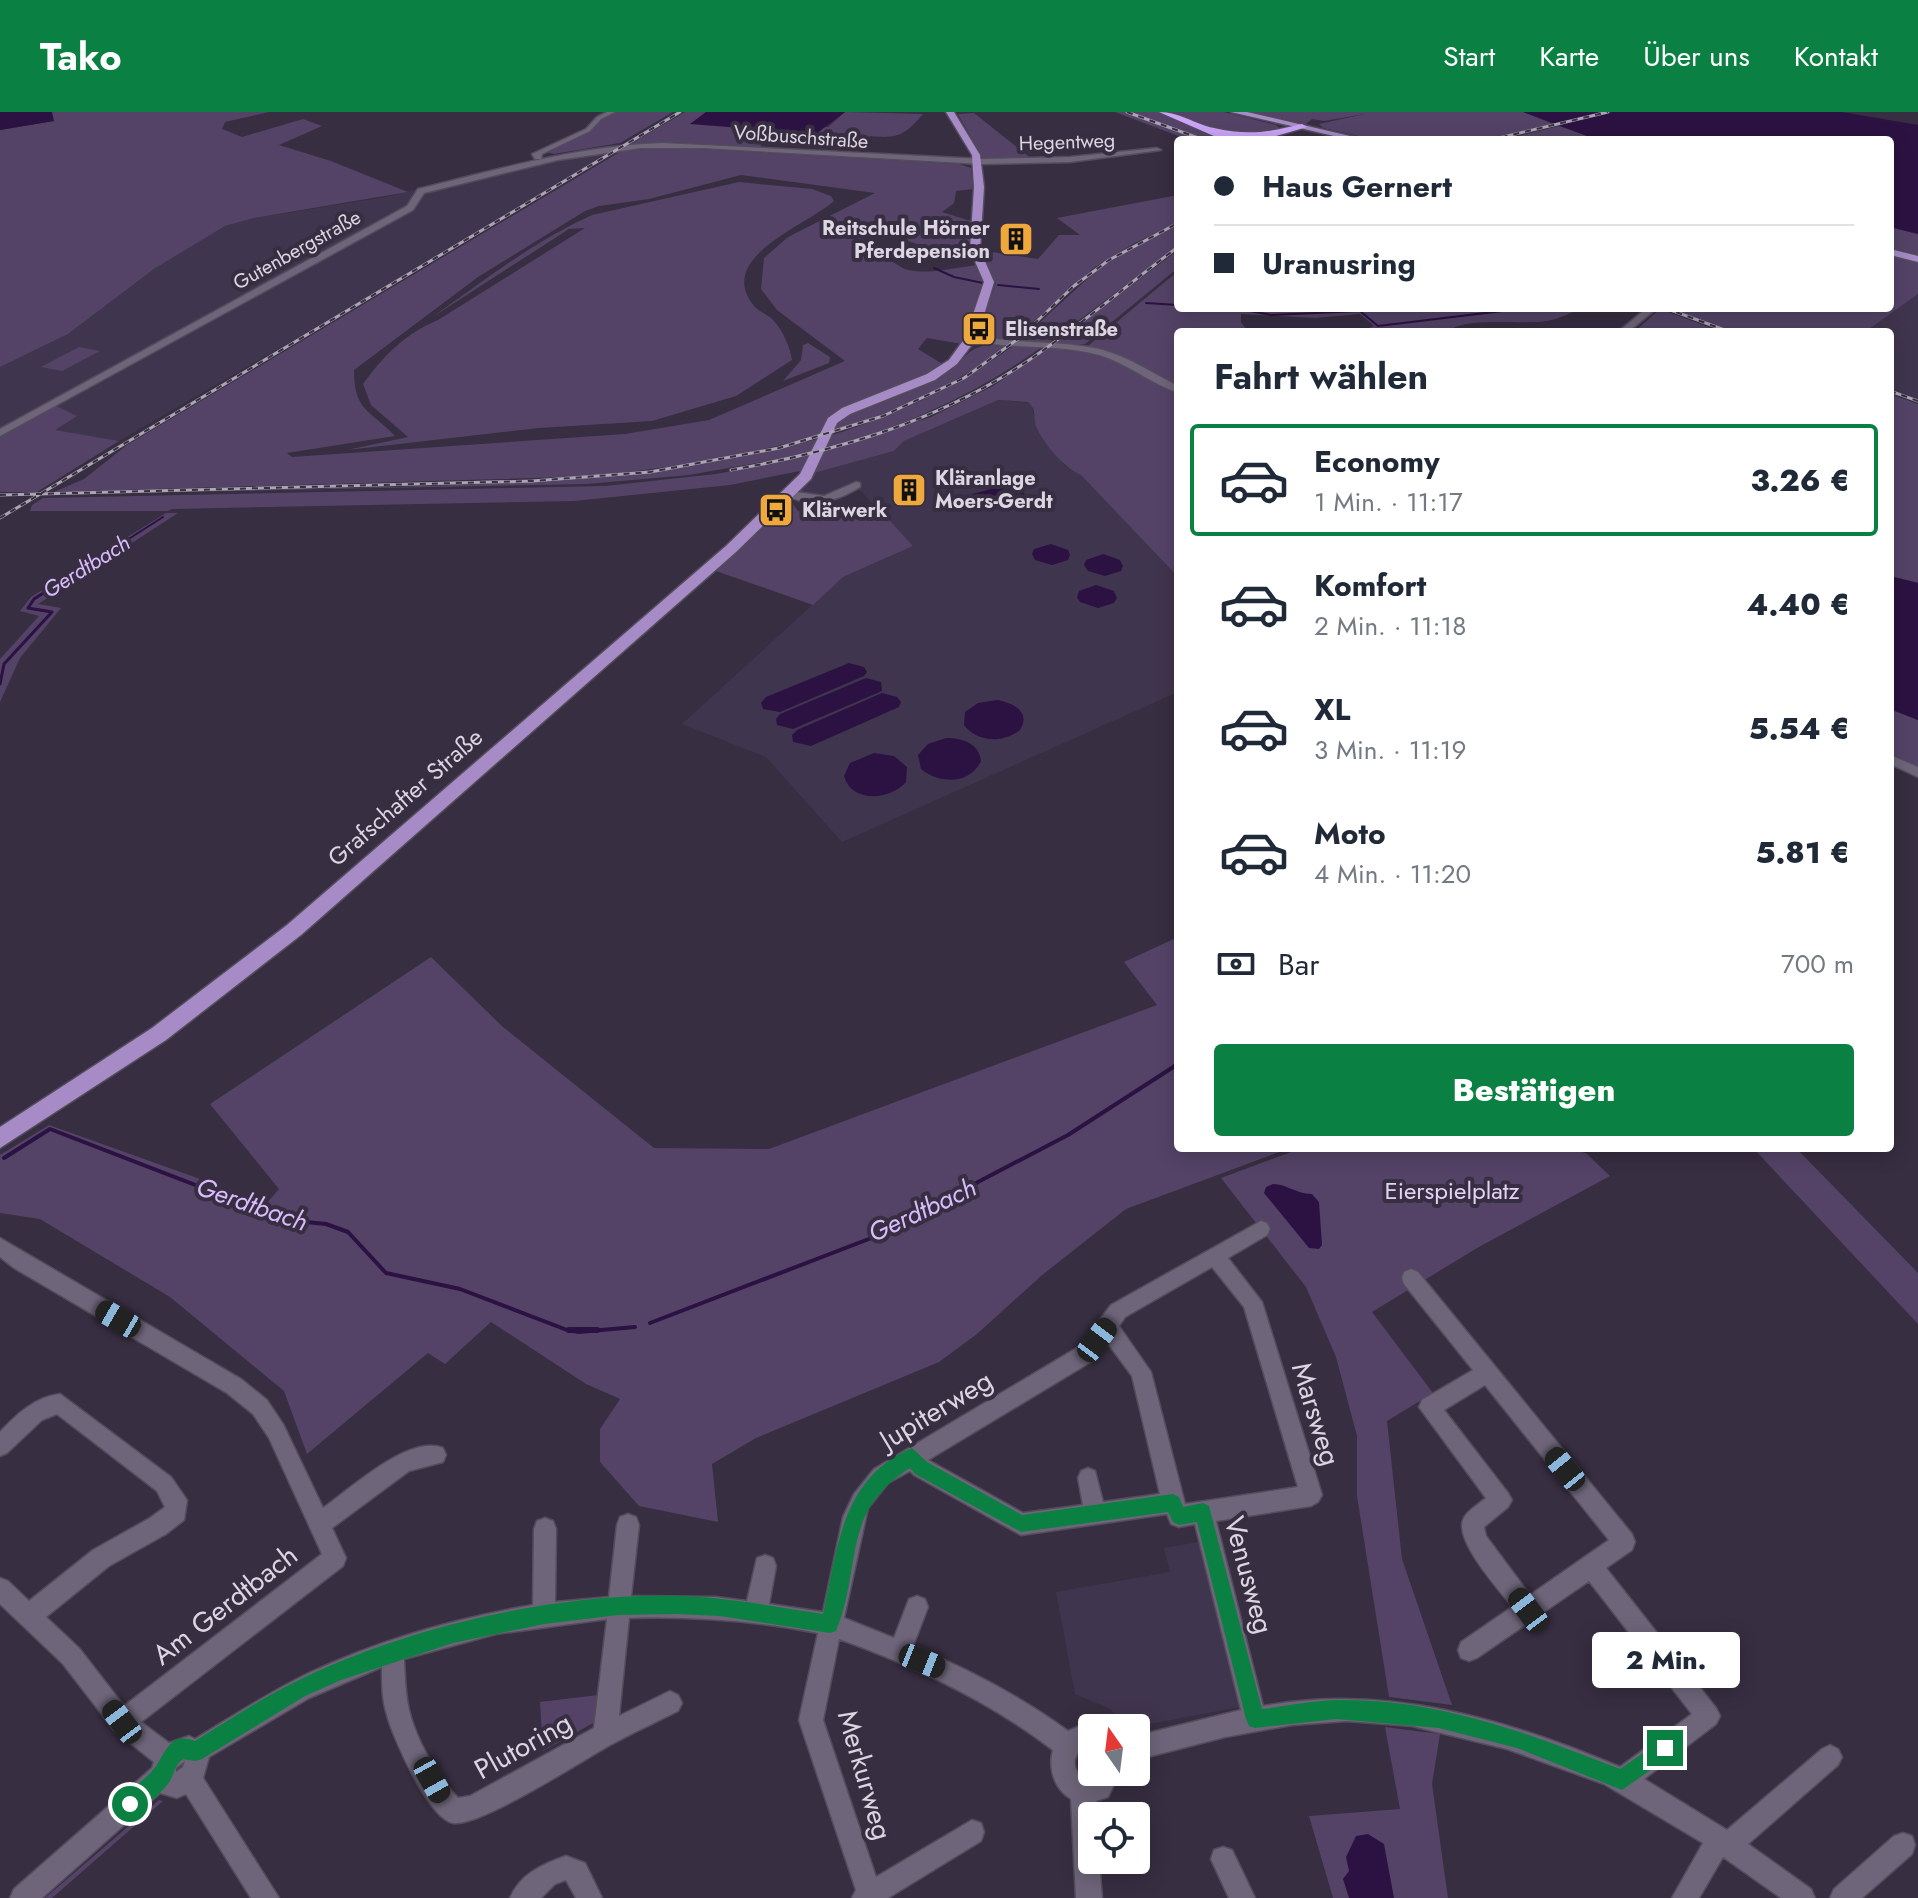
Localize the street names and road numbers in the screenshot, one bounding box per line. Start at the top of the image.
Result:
street label: Voßbuschstraße [733,118,869,156]
street label: Hegentweg [1018,126,1116,158]
street label: Gutenbergstraße [228,203,366,297]
street label: Grafschafter Straße [320,720,490,874]
street label: Marsweg [1281,1357,1351,1471]
street label: Jupiterweg [868,1360,1000,1462]
street label: Venusweg [1214,1512,1284,1638]
street label: Am Gerdtbach [144,1535,306,1675]
street label: Plutoring [467,1702,579,1790]
street label: Merkurweg [827,1705,903,1845]

